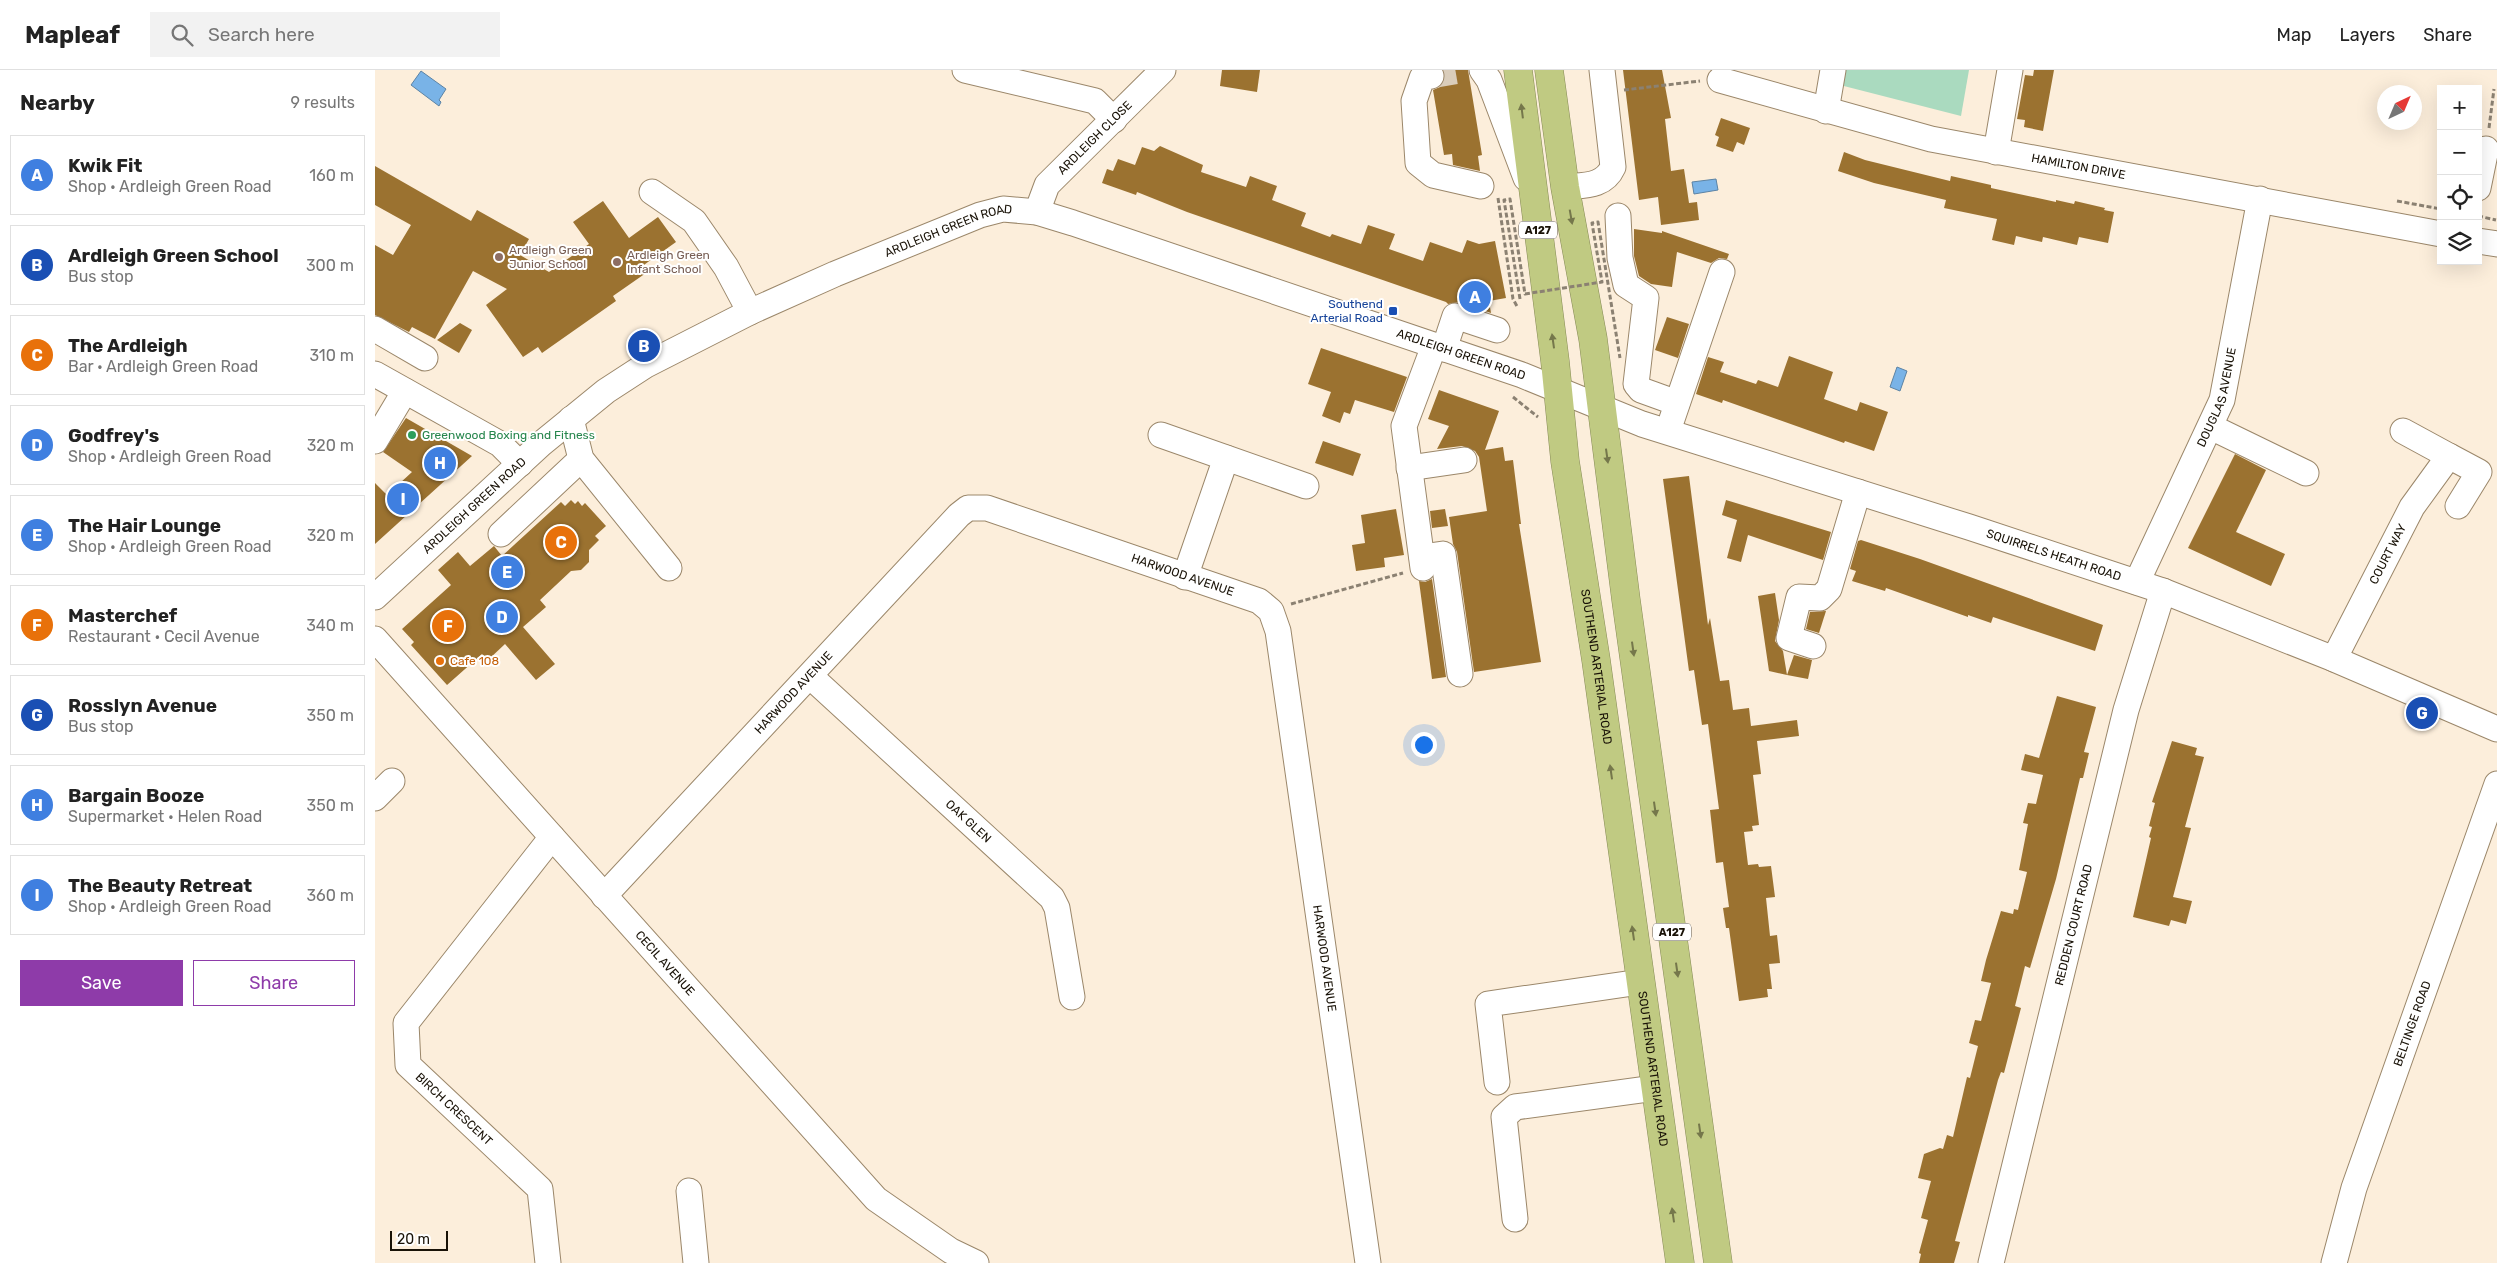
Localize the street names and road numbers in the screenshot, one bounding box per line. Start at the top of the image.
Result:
street label: ARDLEIGH CLOSE [1055,98,1135,177]
street label: HAMILTON DRIVE [2030,151,2127,182]
street label: ARDLEIGH GREEN ROAD [883,202,1013,260]
road number: A127 [1519,222,1557,238]
street label: ARDLEIGH GREEN ROAD [1395,326,1527,383]
street label: DOUGLAS AVENUE [2194,346,2239,449]
street label: ARDLEIGH GREEN ROAD [420,455,528,557]
street label: COURT WAY [2367,521,2409,587]
street label: SQUIRRELS HEATH ROAD [1985,526,2123,584]
street label: HARWOOD AVENUE [1129,551,1236,599]
street label: SOUTHEND ARTERIAL ROAD [1578,588,1615,745]
street label: HARWOOD AVENUE [752,648,835,737]
street label: OAK GLEN [943,797,994,846]
street label: REDDEN COURT ROAD [2052,863,2095,987]
street label: HARWOOD AVENUE [1310,904,1339,1013]
road number: A127 [1653,924,1691,940]
street label: CECIL AVENUE [632,928,698,999]
street label: BELTINGE ROAD [2391,979,2434,1068]
street label: SOUTHEND ARTERIAL ROAD [1635,990,1671,1147]
street label: BIRCH CRESCENT [413,1070,495,1148]

